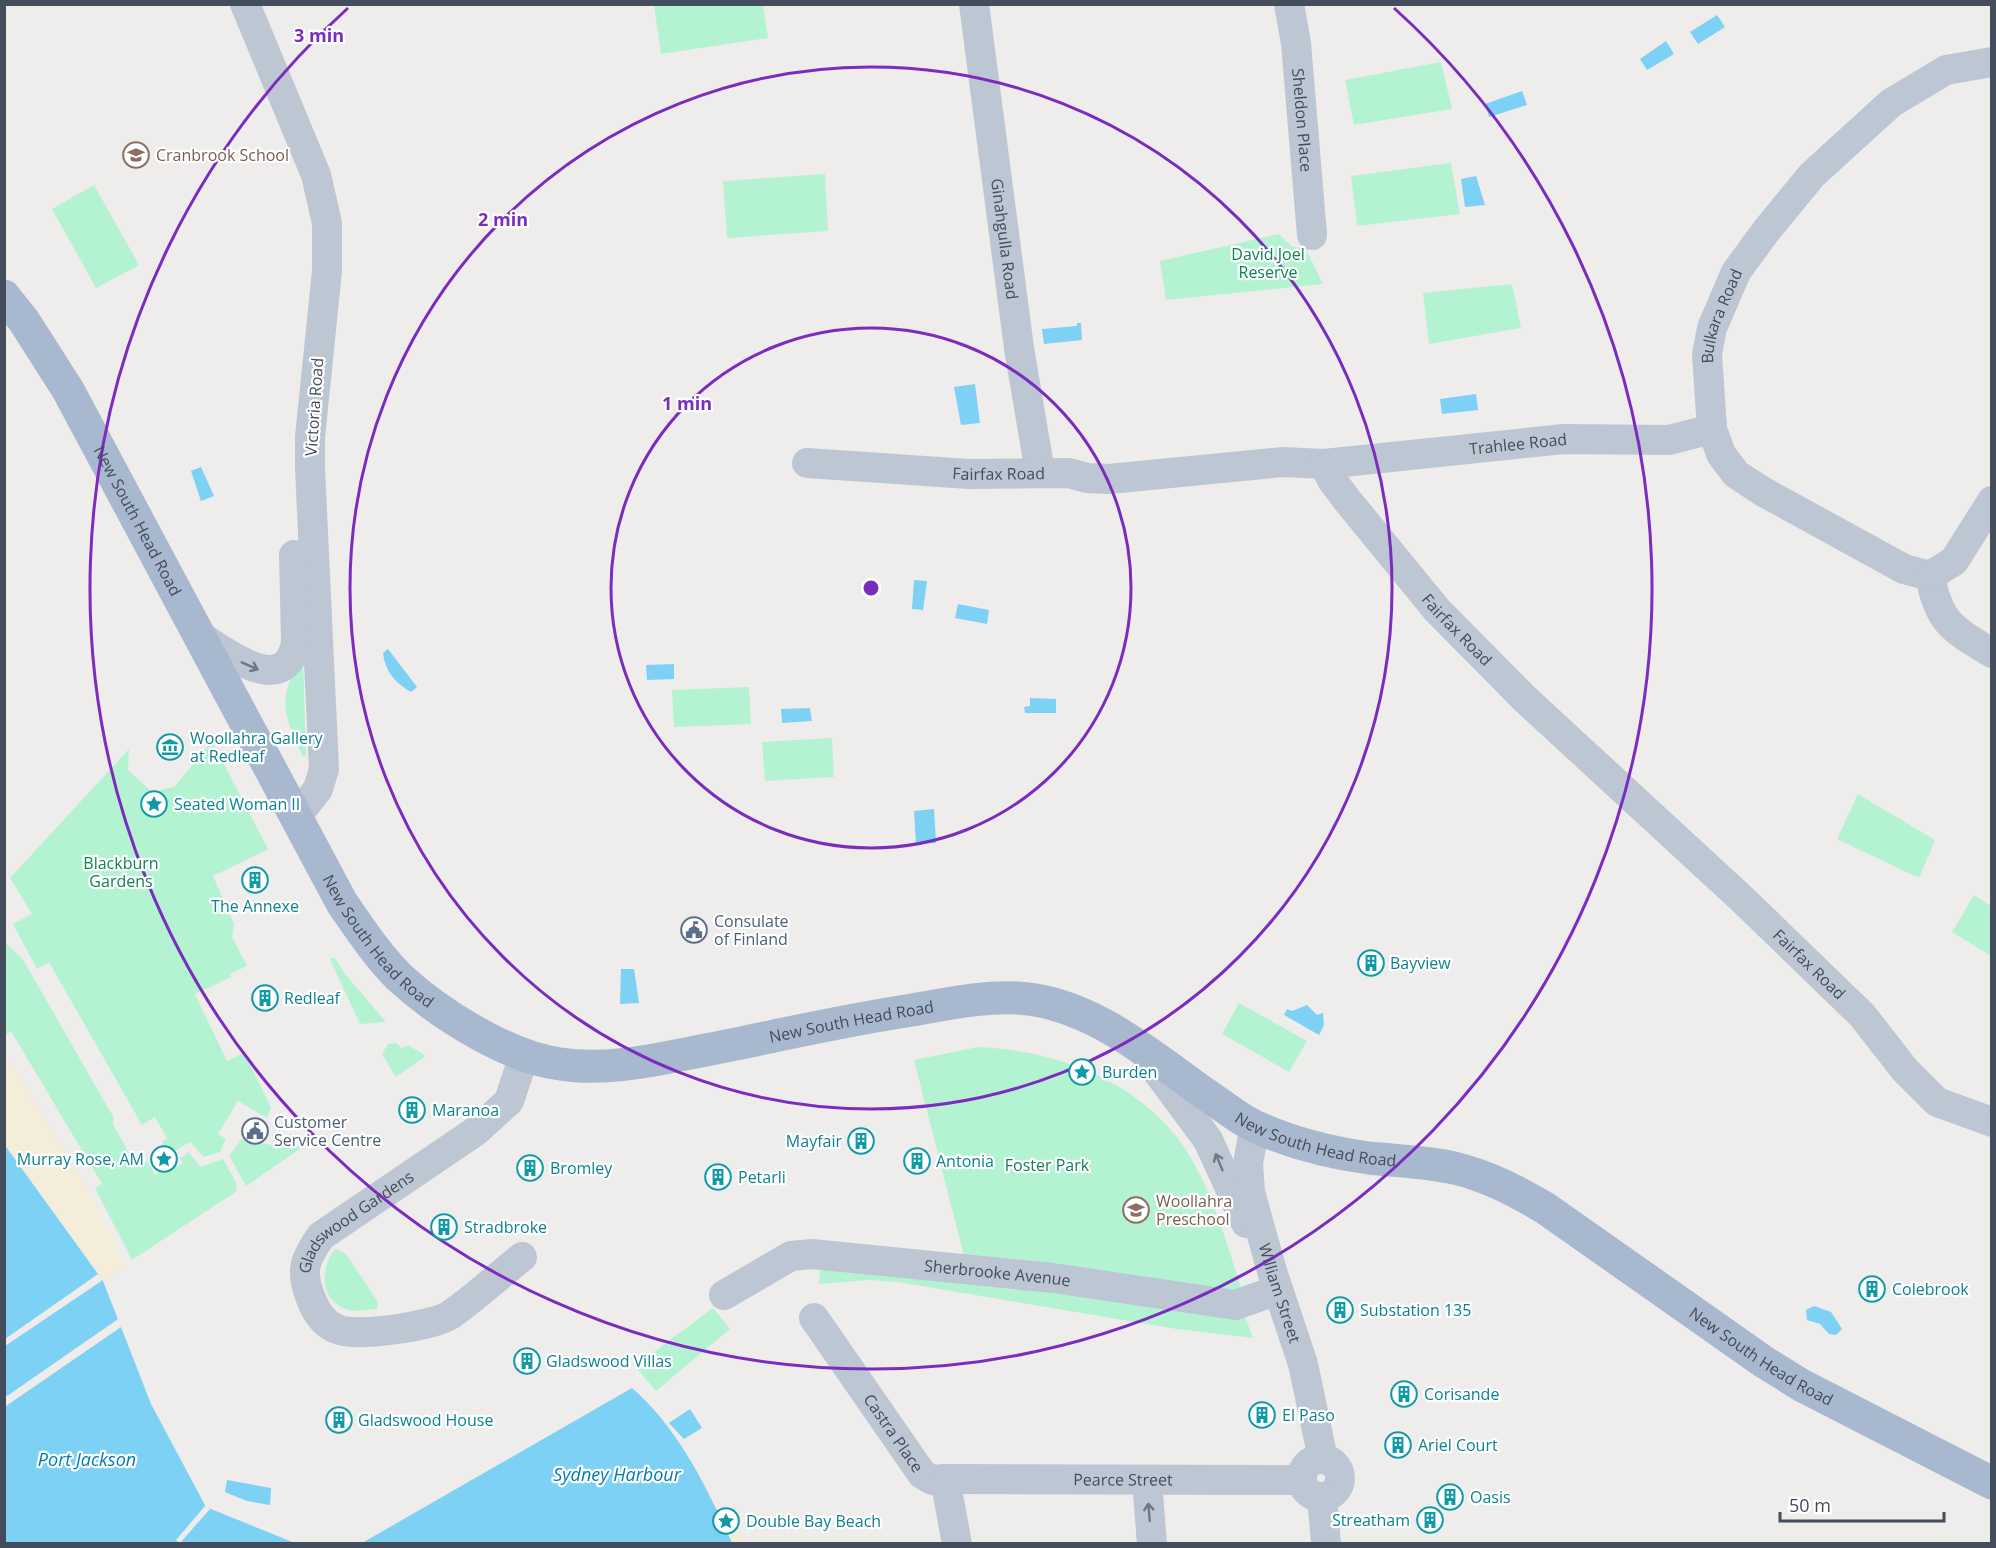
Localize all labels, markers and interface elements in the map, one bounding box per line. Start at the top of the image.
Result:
text: 3 min [294,23,344,47]
street label: Sheldon Place [1287,67,1318,173]
school or university icon: Cranbrook School [121,140,151,170]
place label: Cranbrook School [156,144,289,166]
street label: Ginahgulla Road [986,177,1024,301]
text: 2 min [478,207,528,231]
park label: David Joel Reserve [1231,243,1305,283]
street label: Bulkara Road [1696,265,1747,364]
street label: Victoria Road [300,357,328,457]
text: 1 min [662,391,712,415]
street label: Trahlee Road [1468,428,1568,460]
street label: New South Head Road [89,442,187,600]
street label: Fairfax Road [952,462,1045,485]
centre of rings [861,578,881,598]
street label: Fairfax Road [1417,589,1497,671]
one-way arrow [240,660,258,672]
place label: Woollahra Gallery at Redleaf [190,727,324,767]
museum icon: Woollahra Gallery at Redleaf [155,732,185,762]
place icon: Seated Woman II [139,789,169,819]
place label: Seated Woman II [174,793,300,815]
park label: Blackburn Gardens [83,852,159,892]
building icon: The Annexe [240,865,270,895]
street label: New South Head Road [318,870,439,1013]
place label: The Annexe [211,895,299,917]
place label: Consulate of Finland [714,910,789,950]
public building icon: Consulate of Finland [679,915,709,945]
street label: Fairfax Road [1768,924,1850,1004]
building icon: Bayview [1356,948,1386,978]
place label: Bayview [1390,952,1451,974]
building icon: Redleaf [250,983,280,1013]
place label: Redleaf [284,987,342,1009]
street label: New South Head Road [767,995,936,1048]
place icon: Burden [1067,1057,1097,1087]
place label: Burden [1102,1061,1157,1083]
building icon: Maranoa [397,1095,427,1125]
place label: Maranoa [432,1099,499,1121]
street label: New South Head Road [1231,1107,1397,1171]
place label: Customer Service Centre [274,1111,381,1151]
public building icon: Customer Service Centre [240,1116,270,1146]
building icon: Mayfair [846,1126,876,1156]
place label: Mayfair [786,1130,842,1152]
place icon: Murray Rose, AM [149,1144,179,1174]
building icon: Antonia [902,1146,932,1176]
place label: Murray Rose, AM [17,1148,144,1170]
place label: Antonia [936,1150,994,1172]
building icon: Bromley [515,1153,545,1183]
one-way arrow [1212,1153,1224,1171]
park label: Foster Park [1005,1154,1090,1176]
place label: Bromley [550,1157,613,1179]
building icon: Petarli [703,1162,733,1192]
street label: Gladswood Gardens [294,1165,418,1275]
place label: Petarli [738,1166,786,1188]
place label: Woollahra Preschool [1156,1190,1232,1230]
school or university icon: Woollahra Preschool [1121,1195,1151,1225]
building icon: Stradbroke [429,1212,459,1242]
place label: Stradbroke [464,1216,547,1238]
street label: William Street [1254,1241,1306,1346]
street label: Sherbrooke Avenue [923,1254,1072,1291]
building icon: Colebrook [1857,1274,1887,1304]
place label: Colebrook [1892,1278,1969,1300]
building icon: Substation 135 [1325,1295,1355,1325]
place label: Substation 135 [1360,1299,1471,1321]
street label: New South Head Road [1685,1302,1837,1411]
building icon: Gladswood Villas [512,1346,542,1376]
place label: Gladswood Villas [546,1350,672,1372]
building icon: Corisande [1389,1379,1419,1409]
place label: Corisande [1424,1383,1499,1405]
street label: Castra Place [859,1389,929,1477]
building icon: El Paso [1247,1400,1277,1430]
place label: El Paso [1282,1404,1335,1426]
building icon: Gladswood House [324,1405,354,1435]
place label: Gladswood House [358,1409,493,1431]
building icon: Ariel Court [1383,1430,1413,1460]
place label: Ariel Court [1418,1434,1498,1456]
water label: Port Jackson [38,1447,136,1471]
water label: Sydney Harbour [553,1462,682,1486]
street label: Pearce Street [1073,1468,1173,1491]
building icon: Oasis [1435,1482,1465,1512]
scale bar [1780,1485,1944,1523]
place label: Oasis [1470,1486,1511,1508]
text: 50 m [1789,1493,1831,1517]
one-way arrow [1143,1502,1154,1522]
building icon: Streatham [1415,1505,1445,1535]
place icon: Double Bay Beach [711,1506,741,1536]
place label: Streatham [1332,1509,1410,1531]
place label: Double Bay Beach [746,1510,881,1532]

